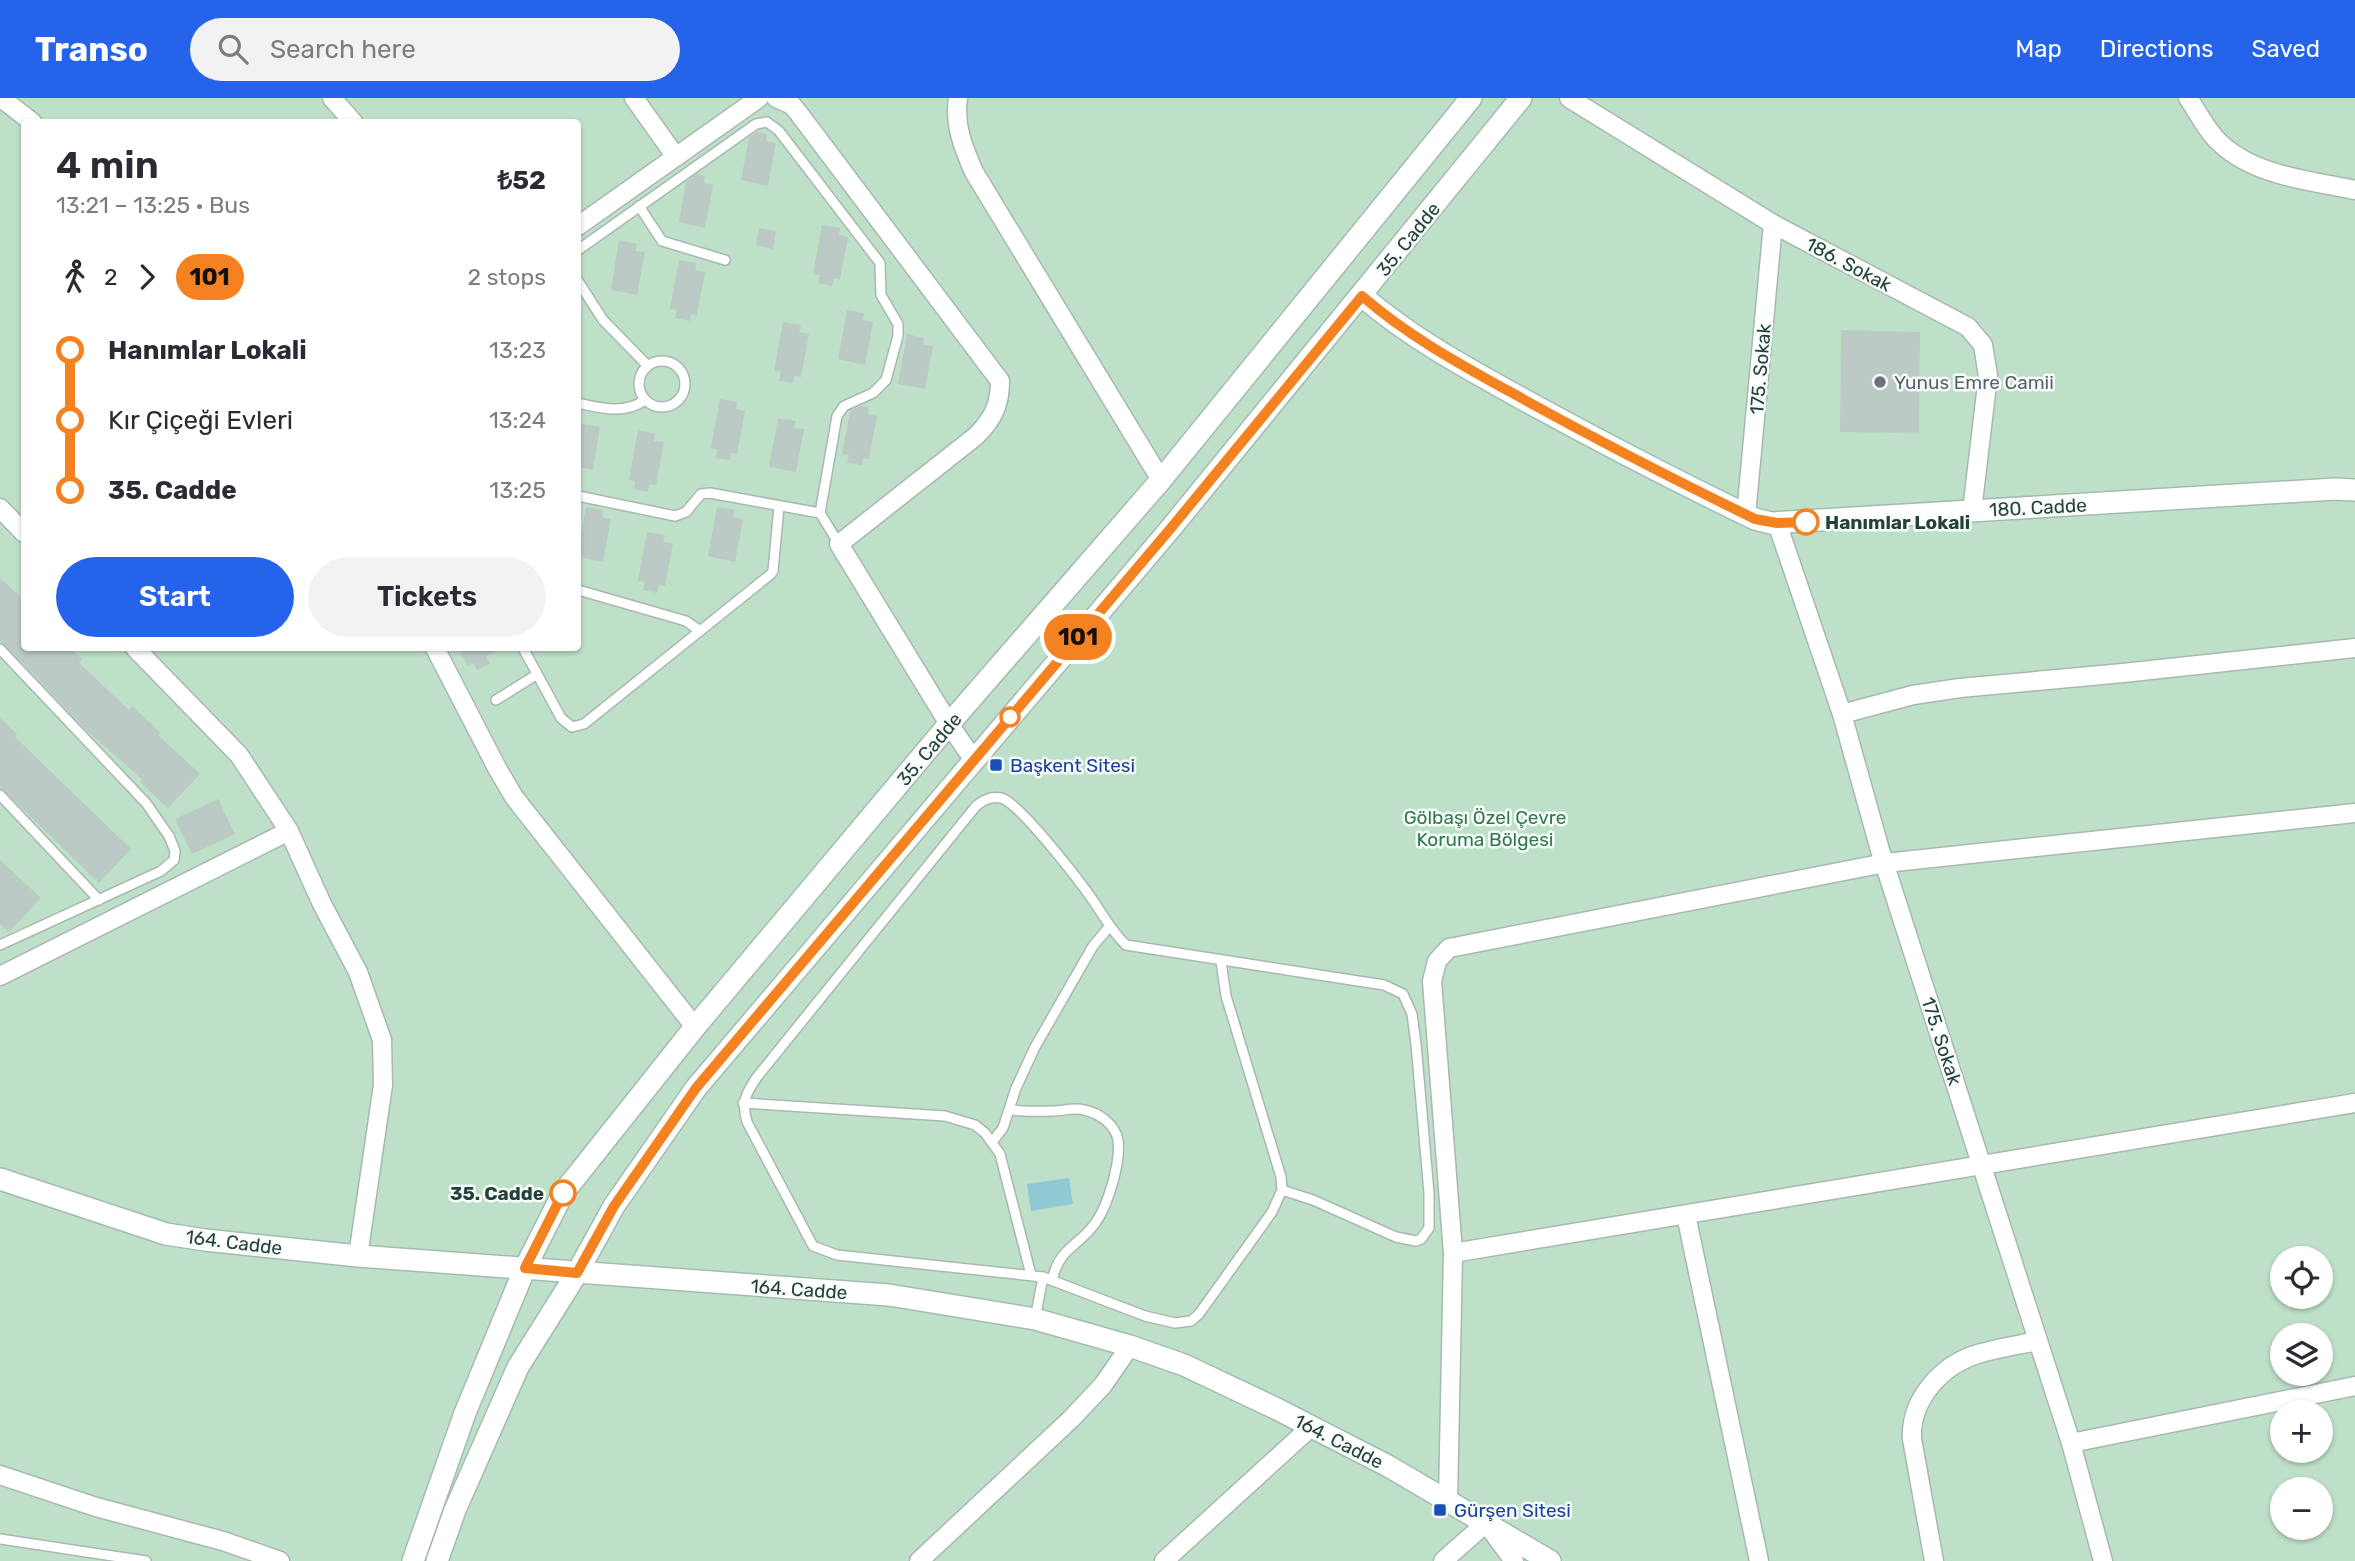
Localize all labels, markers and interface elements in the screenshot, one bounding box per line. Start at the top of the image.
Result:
search box [190,18,680,81]
text: Transo [35,30,148,69]
icon: search [214,30,252,68]
text: Search here [270,34,416,65]
text: Map [2015,35,2062,63]
text: Directions [2100,35,2213,63]
text: Saved [2251,35,2320,63]
text: 4 min [56,142,159,188]
text: ₺52 [497,165,546,196]
text: 13:21 – 13:25 · Bus [56,191,250,219]
street label: 35. Cadde [1372,198,1445,281]
street label: 186. Sokak [1802,232,1896,297]
icon: walk [56,258,94,296]
icon: forward [128,258,166,296]
text: 2 [104,263,118,291]
text: 101 [190,263,230,291]
text: 2 stops [468,263,546,291]
street label: 175. Sokak [1745,322,1776,415]
text: Hanımlar Lokali [108,335,307,366]
text: 13:23 [489,336,546,364]
place label: Yunus Emre Camii [1894,371,2054,394]
marker: Yunus Emre Camii [1872,374,1888,390]
text: Kır Çiçeği Evleri [108,405,293,436]
text: 13:24 [489,406,546,434]
text: 35. Cadde [108,475,237,506]
text: 13:25 [489,476,546,504]
street label: 180. Cadde [1989,493,2087,522]
marker: Hanımlar Lokali [1793,509,1819,535]
place label: Hanımlar Lokali [1825,511,1970,534]
button: Start [56,557,294,637]
button: Tickets [308,557,546,637]
line badge: 101 [1038,614,1118,660]
text: 101 [1058,623,1098,651]
unlabelled marker [1000,707,1020,727]
street label: 35. Cadde [892,708,967,791]
place label: Başkent Sitesi [1010,754,1135,777]
marker: Başkent Sitesi [988,757,1004,773]
park label: Gölbaşı Özel Çevre Koruma Bölgesi [1404,806,1566,851]
street label: 175. Sokak [1917,994,1967,1088]
marker: 35. Cadde [550,1180,576,1206]
place label: 35. Cadde [450,1182,544,1205]
street label: 164. Cadde [184,1225,283,1260]
map controls [2270,1246,2333,1540]
button: locate [2270,1246,2333,1309]
street label: 164. Cadde [750,1275,848,1304]
button: layers [2270,1323,2333,1386]
button: + [2270,1400,2333,1463]
street label: 164. Cadde [1290,1409,1387,1474]
button: − [2270,1477,2333,1540]
place label: Gürşen Sitesi [1454,1499,1571,1522]
marker: Gürşen Sitesi [1432,1502,1448,1518]

